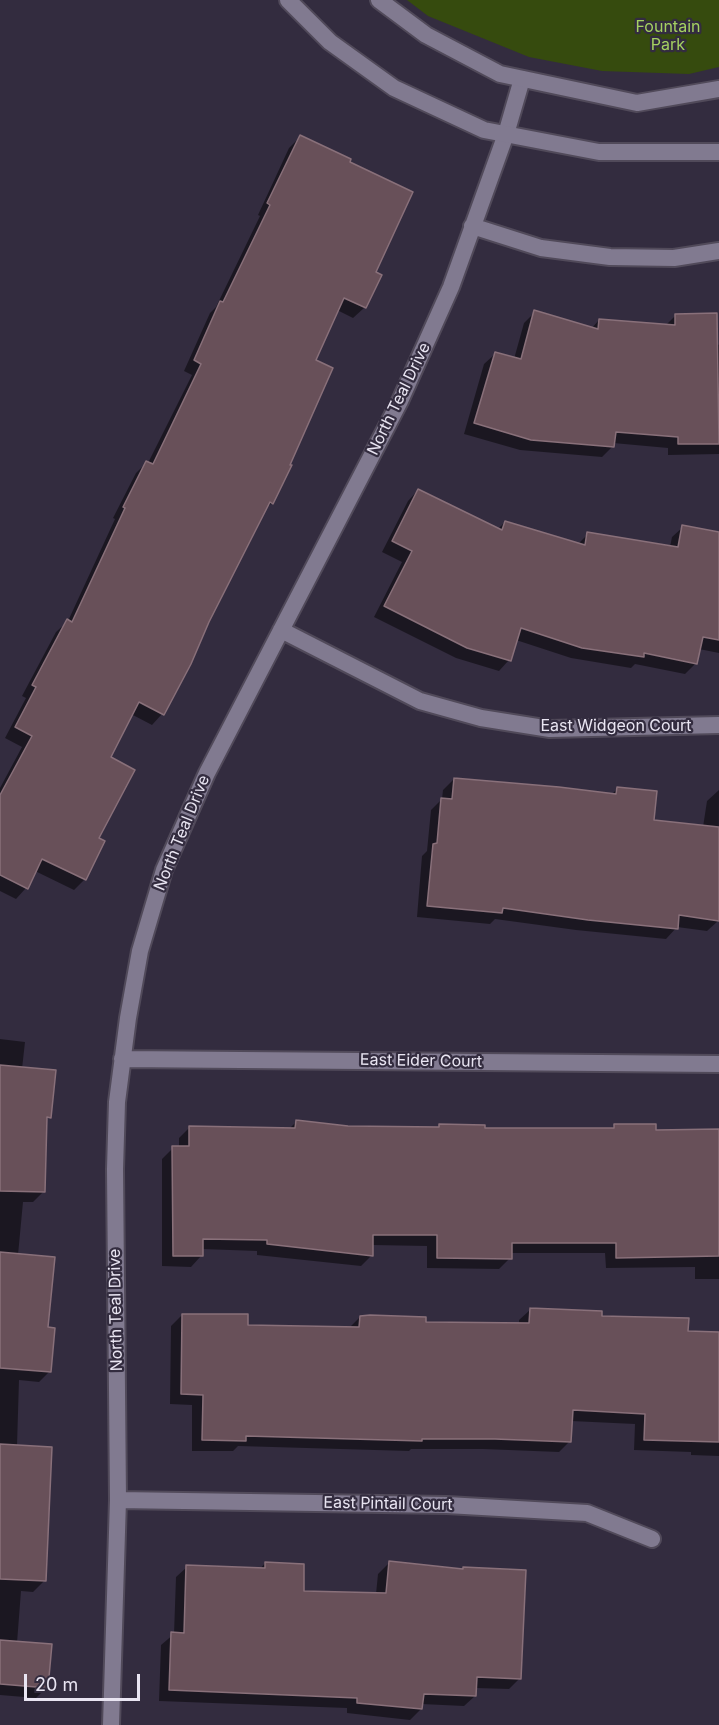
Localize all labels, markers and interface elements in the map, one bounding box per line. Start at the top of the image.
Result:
park label: Fountain Park [636,17,700,55]
street label: North Teal Drive [363,340,435,458]
street label: East Widgeon Court [540,716,692,736]
street label: North Teal Drive [150,773,214,893]
street label: East Eider Court [360,1050,482,1072]
street label: North Teal Drive [105,1248,127,1372]
street label: East Pintail Court [323,1493,453,1515]
scale bar [27,1662,142,1700]
text: 20 m [35,1674,78,1695]

